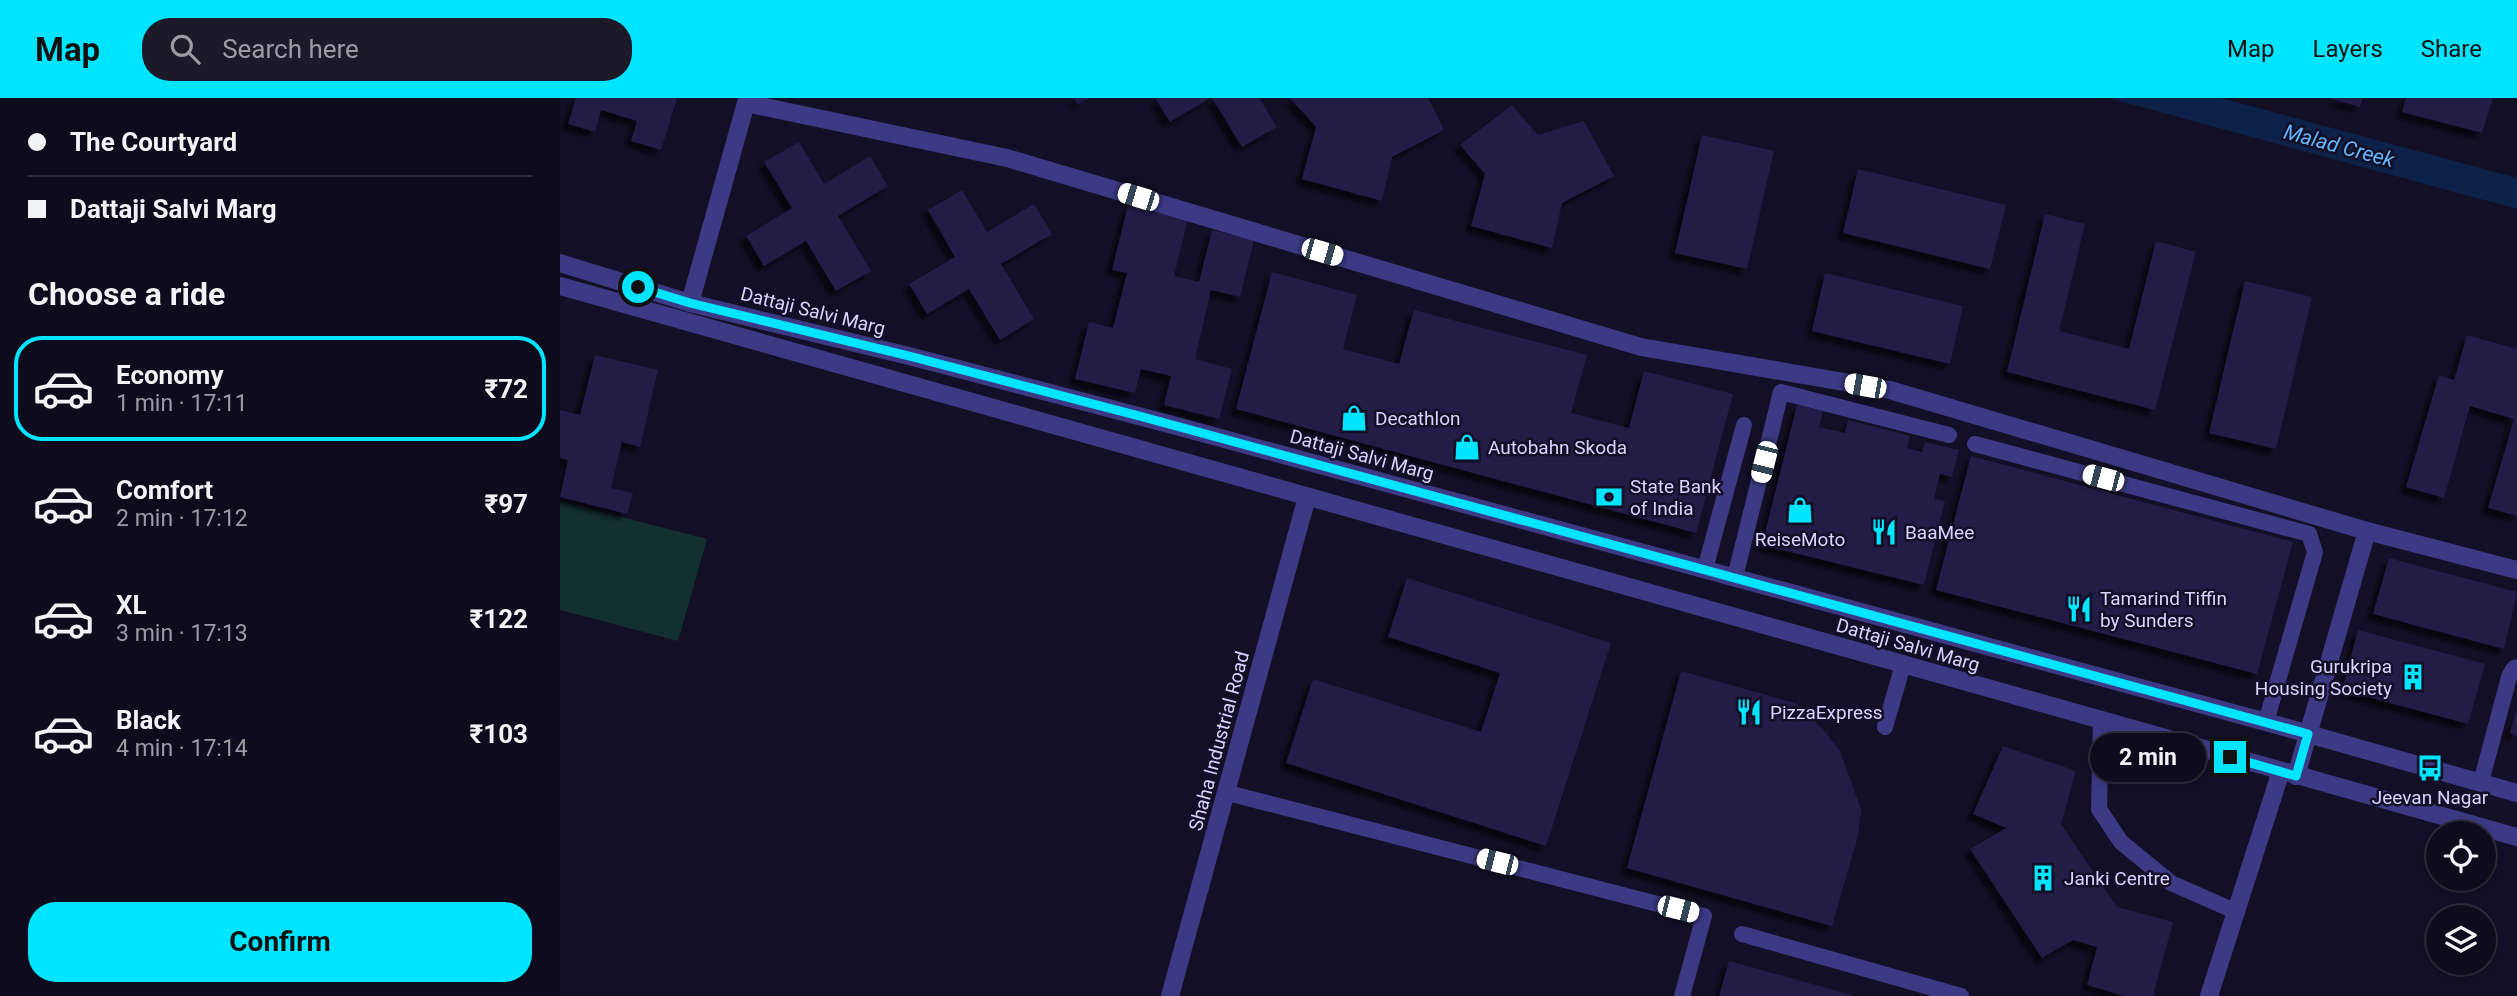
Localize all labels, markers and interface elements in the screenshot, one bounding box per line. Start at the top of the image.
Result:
search box [142,18,632,81]
text: Map [35,30,100,69]
icon: search [166,30,204,68]
text: Search here [222,34,359,64]
text: Map [2227,35,2275,63]
text: Layers [2313,35,2383,63]
text: Share [2421,35,2482,63]
water label: Malad Creek [2281,120,2398,172]
text: The Courtyard [70,127,237,157]
car [1115,181,1162,213]
text: Dattaji Salvi Marg [70,194,277,224]
car [1299,236,1346,268]
route start [622,271,654,303]
text: Choose a ride [28,275,225,313]
street label: Dattaji Salvi Marg [738,282,888,340]
icon: car [32,357,95,420]
text: Economy [116,360,223,390]
car [1843,372,1888,400]
text: ₹72 [484,374,528,404]
text: 1 min · 17:11 [116,390,248,417]
shop icon: Decathlon [1339,403,1369,433]
place label: Decathlon [1375,407,1460,430]
street label: Dattaji Salvi Marg [1288,425,1436,485]
shop icon: Autobahn Skoda [1452,432,1482,462]
place label: Autobahn Skoda [1488,436,1627,459]
car [1749,439,1780,485]
car [2080,462,2127,494]
icon: car [32,472,95,535]
text: Comfort [116,475,213,505]
place label: State Bank of India [1630,475,1722,520]
bank icon: State Bank of India [1594,482,1624,512]
text: ₹97 [484,489,528,519]
shop icon: ReiseMoto [1785,495,1815,525]
text: 2 min · 17:12 [116,505,248,532]
restaurant icon: BaaMee [1869,517,1899,547]
place label: BaaMee [1905,521,1974,544]
place label: ReiseMoto [1755,528,1845,551]
icon: car [32,587,95,650]
place label: Tamarind Tiffin by Sunders [2100,587,2227,632]
text: XL [116,590,147,620]
restaurant icon: Tamarind Tiffin by Sunders [2064,594,2094,624]
text: ₹122 [470,604,528,634]
street label: Dattaji Salvi Marg [1834,614,1982,676]
text: 3 min · 17:13 [116,620,248,647]
street label: Shaha Industrial Road [1184,649,1254,833]
place label: Gurukripa Housing Society [2255,655,2392,700]
building icon: Gurukripa Housing Society [2398,662,2428,692]
restaurant icon: PizzaExpress [1734,697,1764,727]
place label: PizzaExpress [1770,701,1883,724]
icon: car [32,702,95,765]
text: Black [116,705,181,735]
text: ₹103 [470,719,528,749]
callout: 2 min [2090,732,2206,782]
text: 4 min · 17:14 [116,735,248,762]
route end [2214,741,2246,773]
text: 2 min [2119,744,2177,771]
bus stop icon: Jeevan Nagar [2415,753,2445,783]
place label: Jeevan Nagar [2372,786,2489,809]
map controls [2426,821,2496,975]
button: locate [2426,821,2496,891]
car [1475,847,1520,877]
building icon: Janki Centre [2028,863,2058,893]
place label: Janki Centre [2064,867,2170,890]
car [1656,894,1701,924]
button: Confirm [28,902,532,982]
button: layers [2426,905,2496,975]

